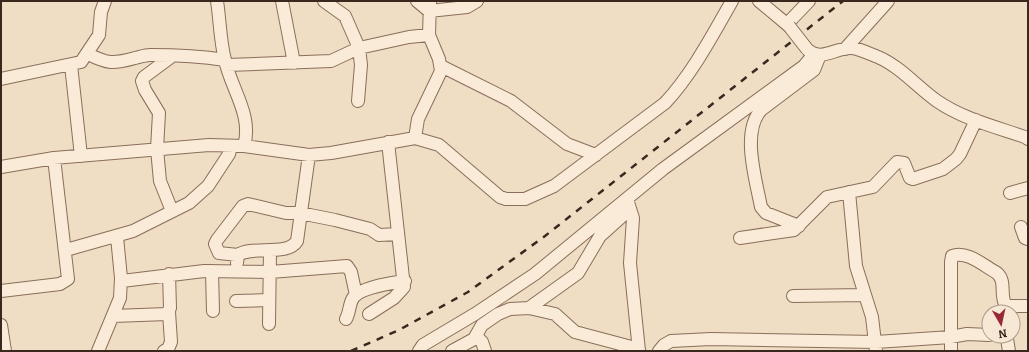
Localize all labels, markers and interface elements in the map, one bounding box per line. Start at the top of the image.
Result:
north arrow [981,304,1021,344]
text: N [997,326,1008,341]

